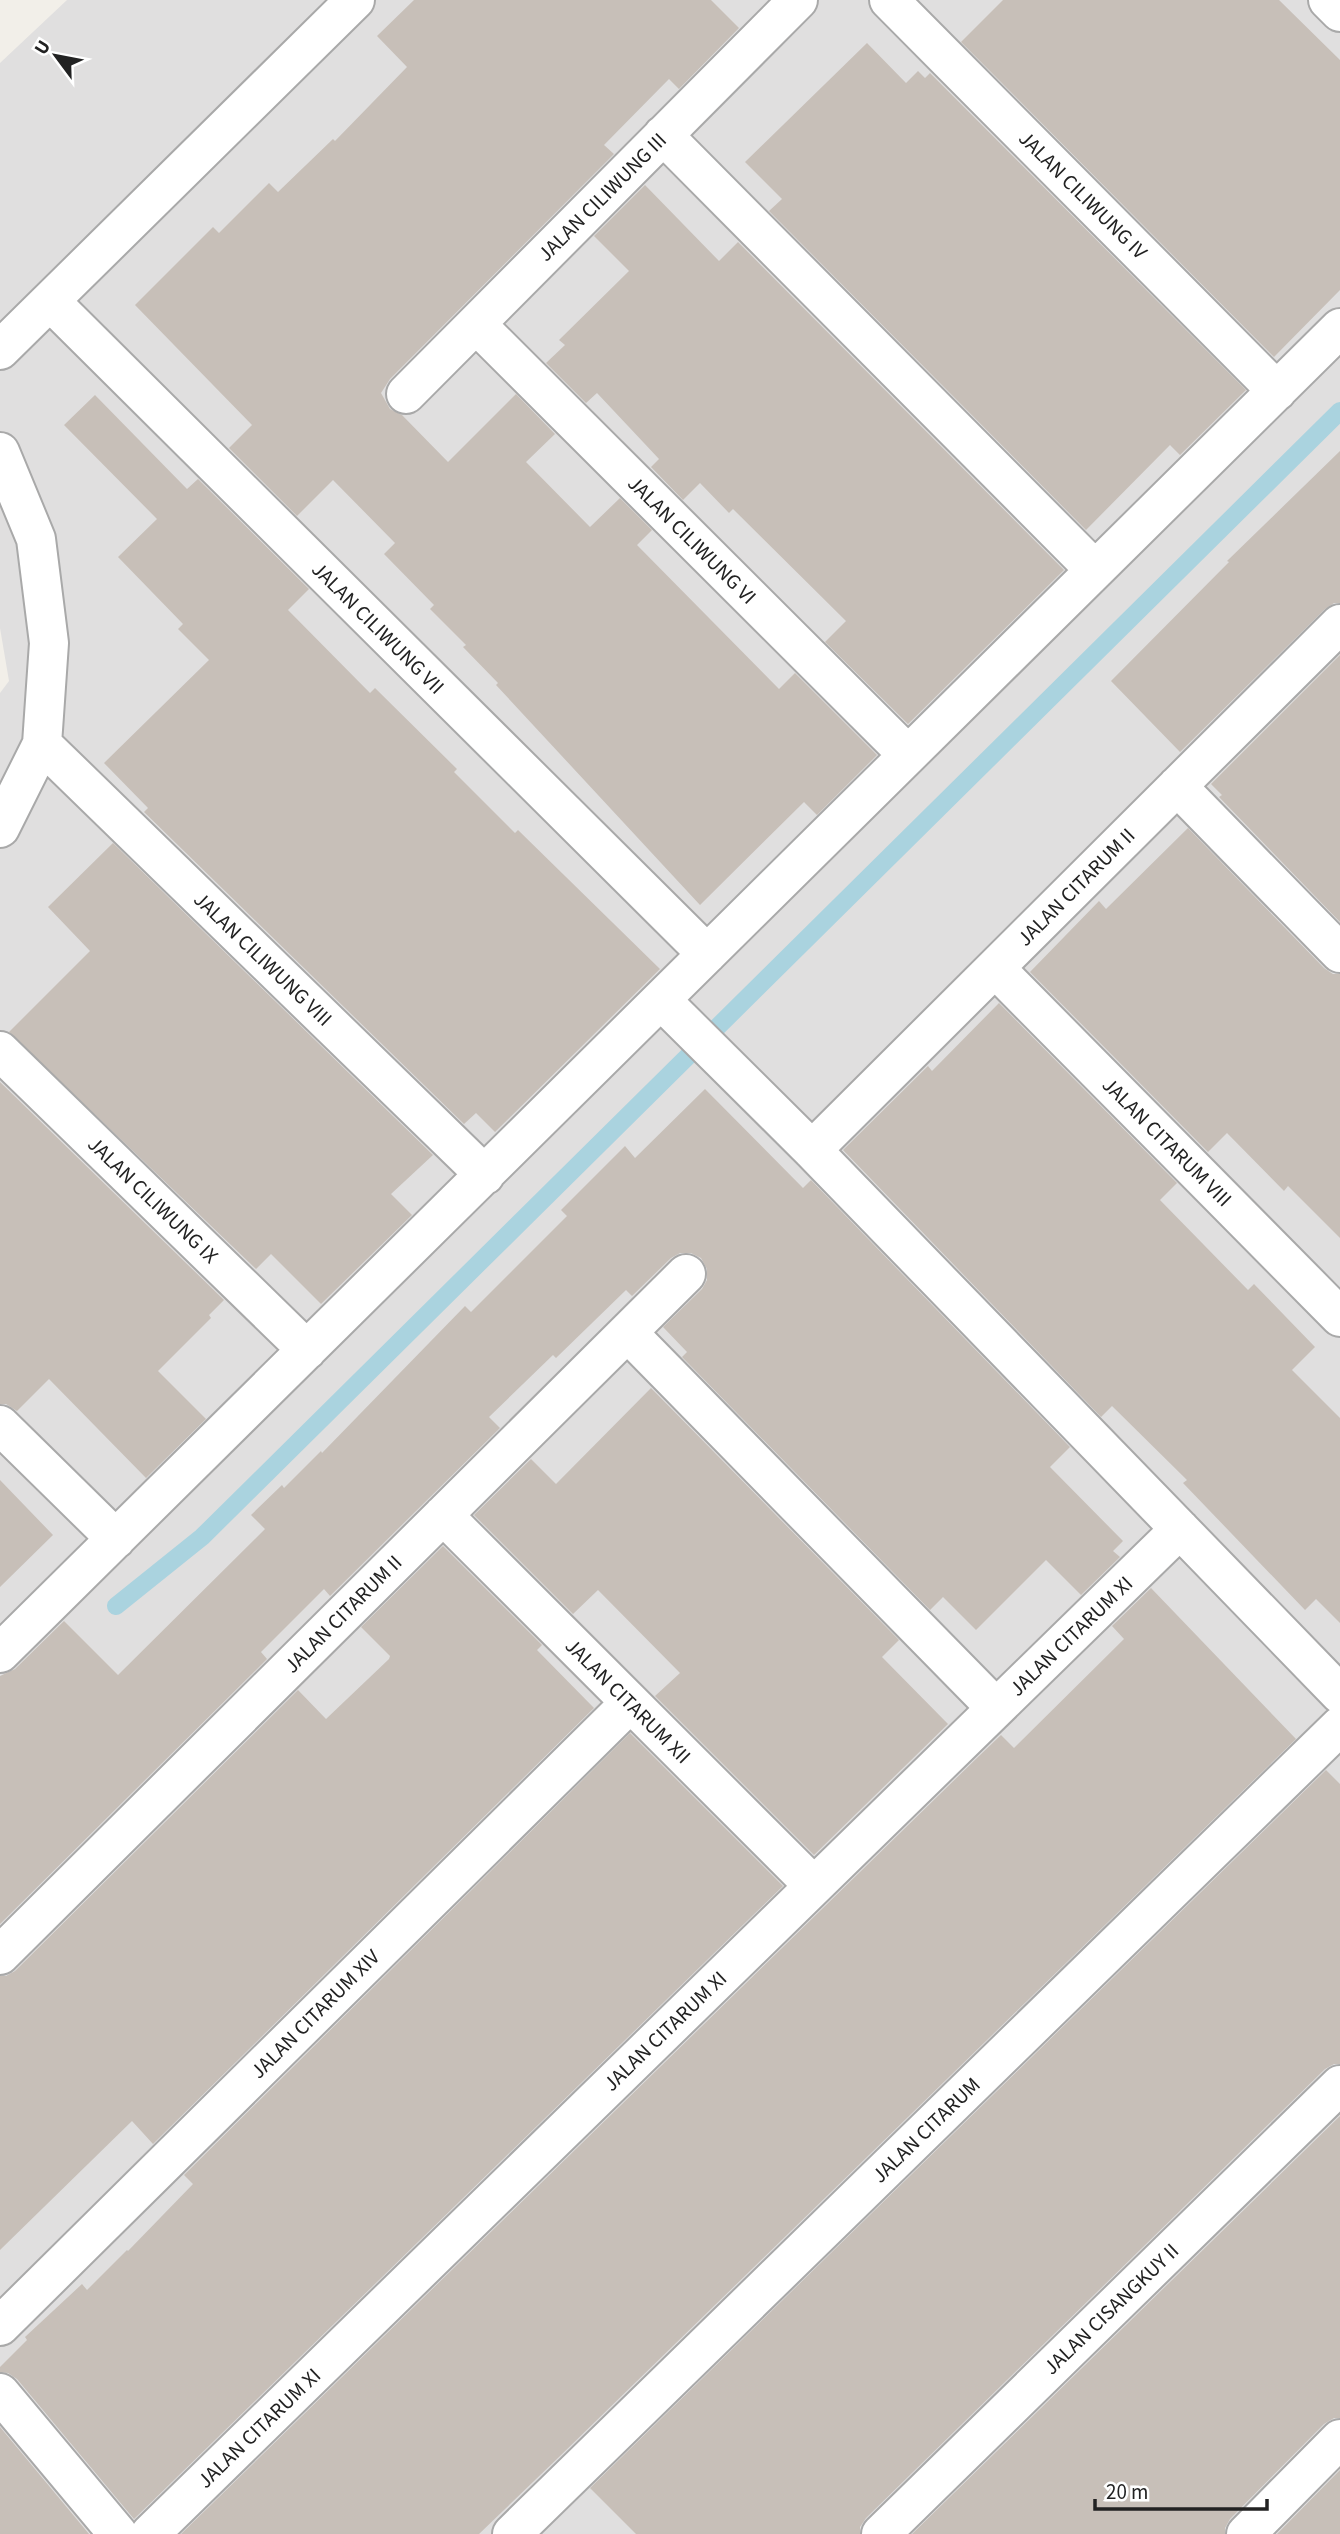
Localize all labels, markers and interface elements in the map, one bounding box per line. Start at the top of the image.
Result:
north arrow [21,21,91,91]
text: U [28,35,58,60]
street label: JALAN CILIWUNG IV [1012,124,1154,266]
street label: JALAN CILIWUNG III [531,126,673,268]
street label: JALAN CILIWUNG VI [621,469,763,611]
street label: JALAN CILIWUNG VII [305,555,451,701]
street label: JALAN CITARUM II [1010,821,1142,953]
street label: JALAN CILIWUNG VIII [187,885,339,1033]
street label: JALAN CITARUM VIII [1095,1070,1239,1214]
street label: JALAN CILIWUNG IX [81,1130,225,1270]
street label: JALAN CITARUM II [277,1548,409,1680]
street label: JALAN CITARUM XI [1002,1569,1140,1703]
street label: JALAN CITARUM XII [558,1631,698,1771]
street label: JALAN CITARUM XIV [243,1942,387,2086]
street label: JALAN CITARUM XI [596,1964,734,2098]
street label: JALAN CITARUM [865,2070,987,2190]
street label: JALAN CISANGKUY II [1037,2236,1185,2382]
street label: JALAN CITARUM XI [190,2361,328,2495]
scale bar [1095,2468,1266,2512]
text: 20 m [1106,2477,1148,2507]

